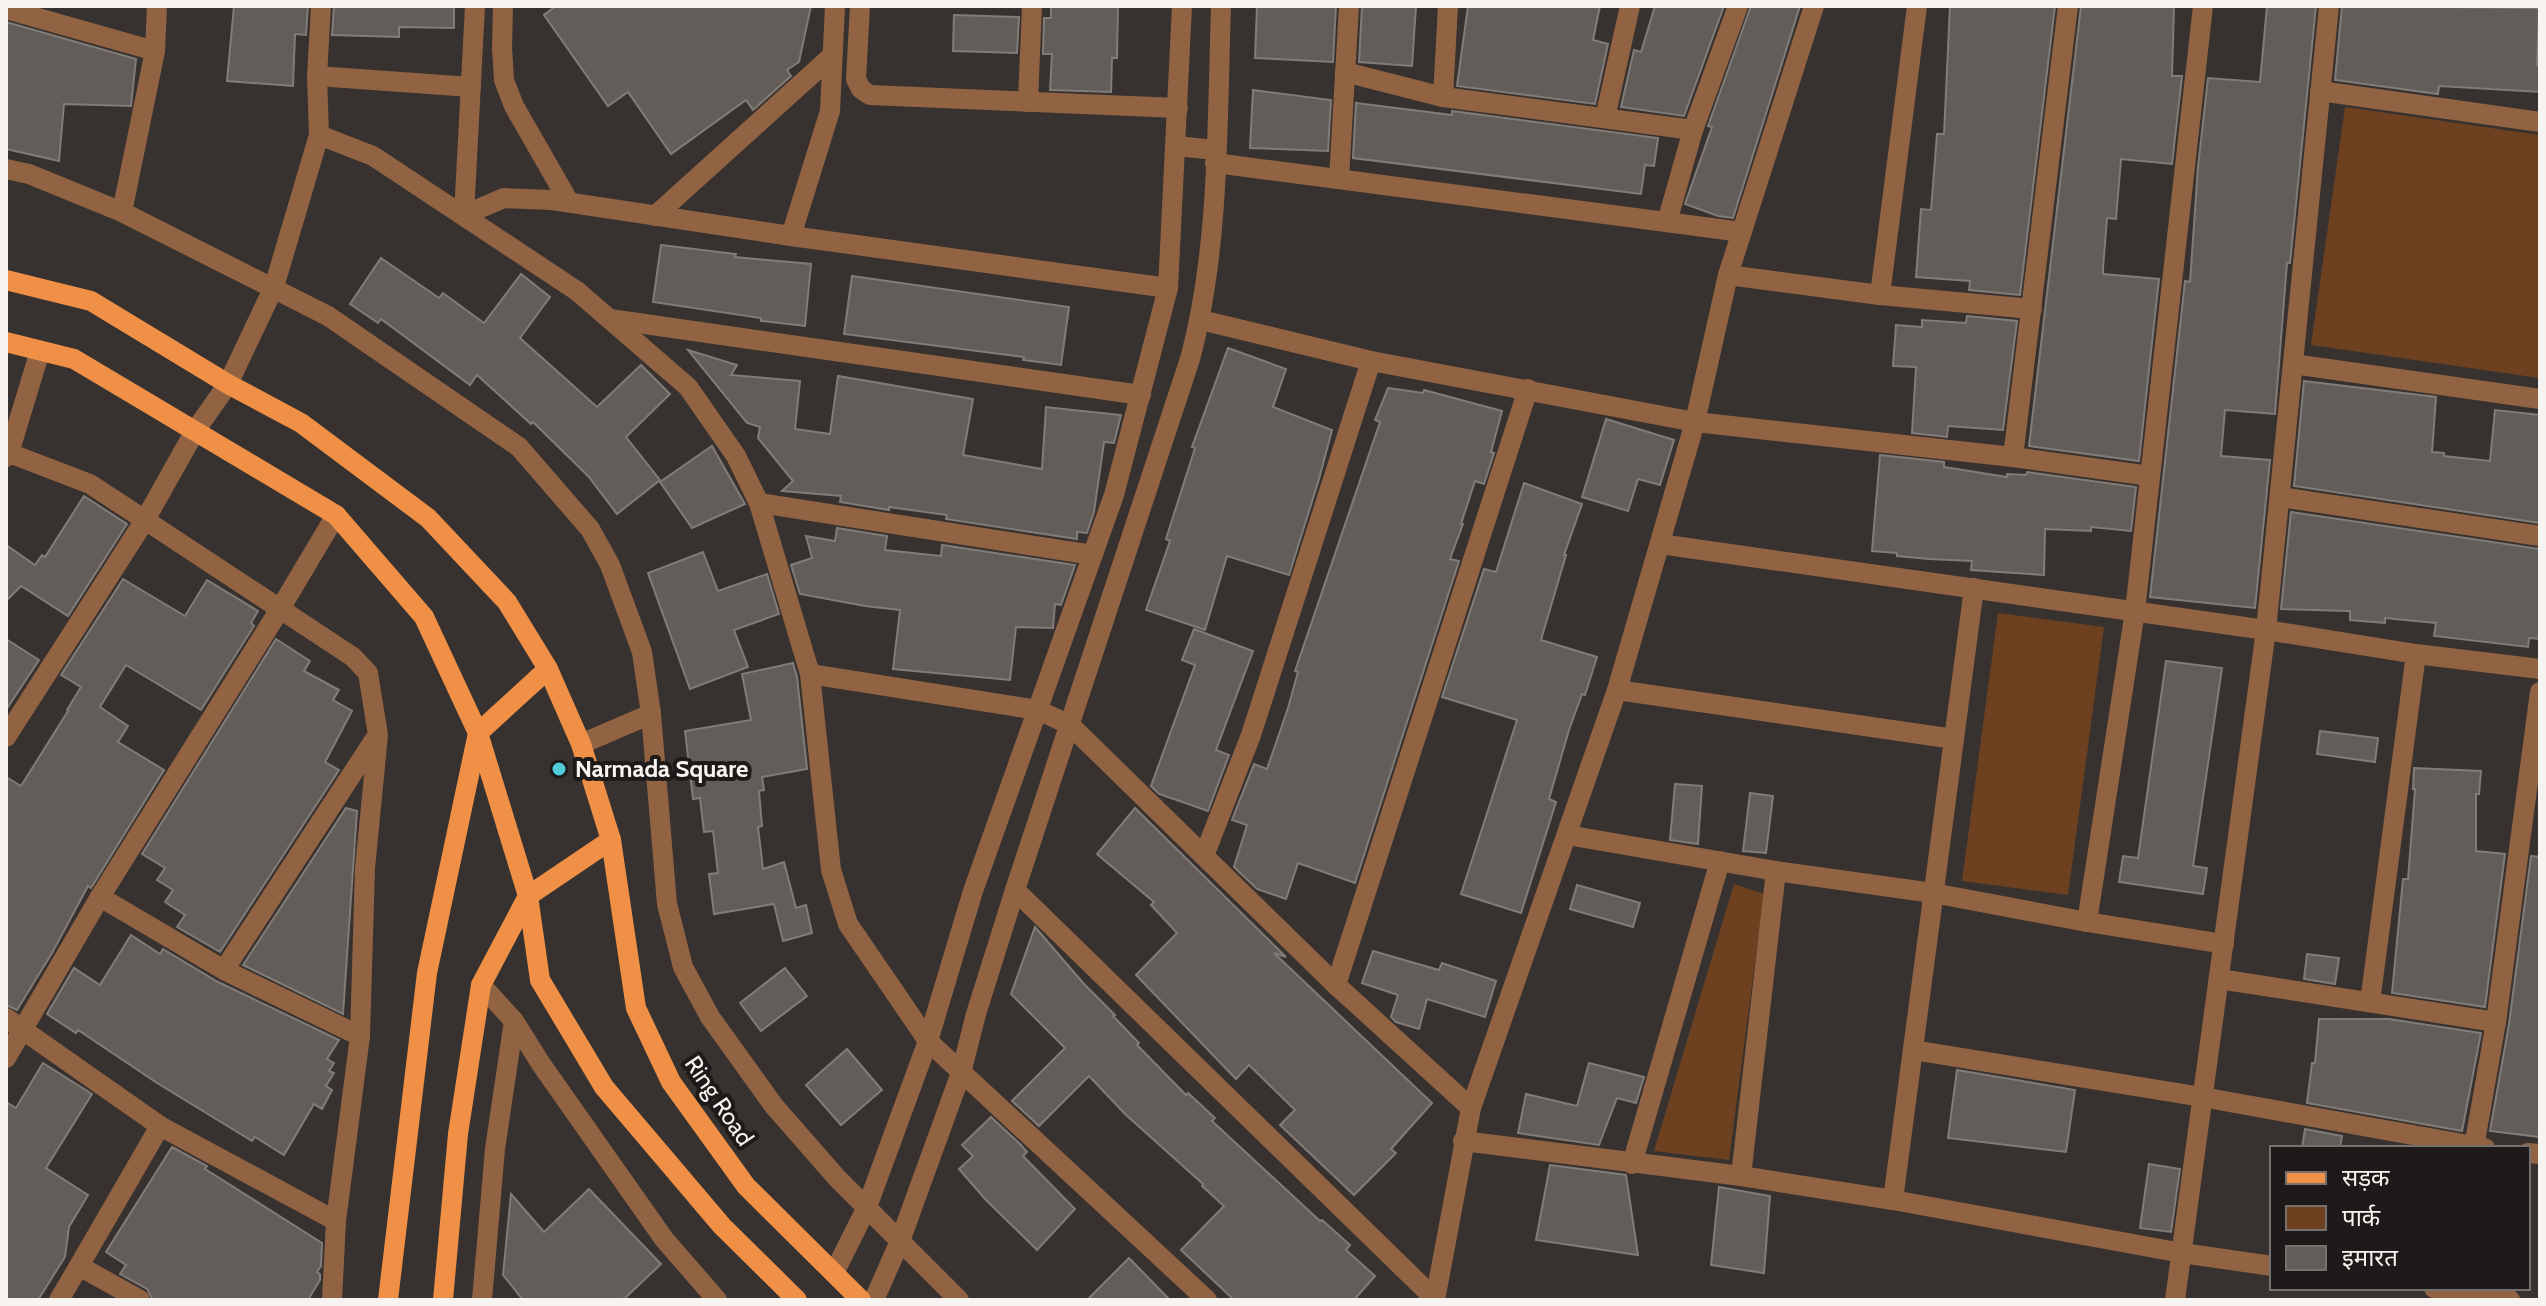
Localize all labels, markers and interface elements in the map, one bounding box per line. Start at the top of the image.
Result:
place label: Narmada Square [575,754,748,783]
marker: Narmada Square [550,760,568,778]
street label: Ring Road [679,1050,760,1151]
legend [2270,1146,2530,1290]
text: सड़क [2342,1163,2390,1192]
text: पार्क [2342,1203,2381,1232]
text: इमारत [2342,1243,2399,1272]

